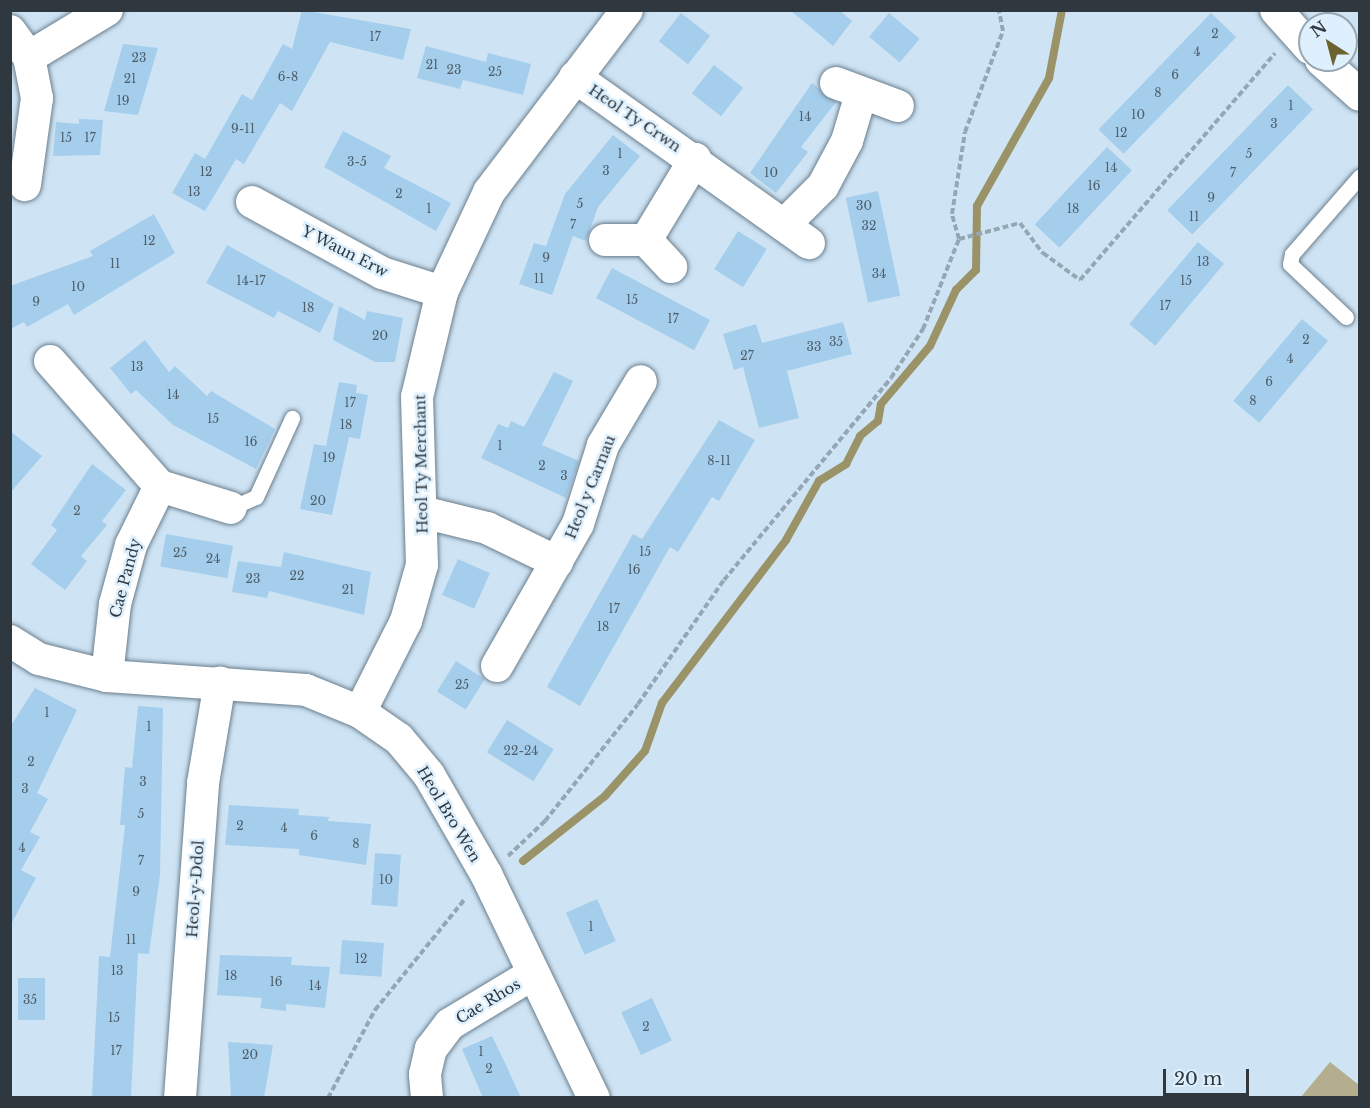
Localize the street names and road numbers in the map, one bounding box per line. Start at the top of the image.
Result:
street label: Heol Ty Crwn [585,80,685,156]
street label: Y Waun Erw [298,221,392,281]
street label: Heol Ty Merchant [411,394,431,534]
street label: Heol y Carnau [561,432,619,542]
street label: Cae Pandy [106,536,144,620]
street label: Heol Bro Wen [413,763,485,865]
street label: Heol-y-Ddol [183,840,207,938]
street label: Cae Rhos [453,975,523,1027]

